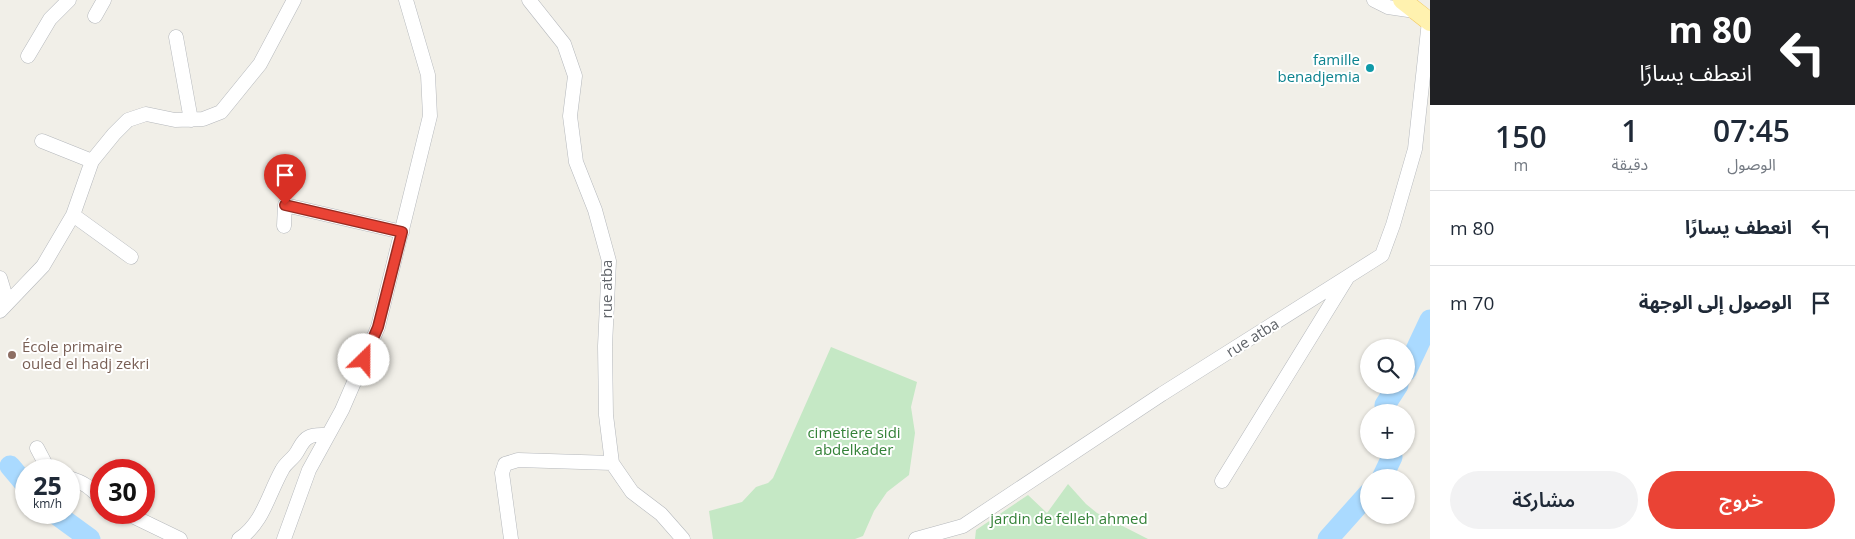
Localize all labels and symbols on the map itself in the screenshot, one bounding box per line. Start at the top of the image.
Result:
place label: famille benadjemia [1277,49,1360,86]
marker: famille benadjemia [1364,62,1376,74]
pin [264,154,306,205]
street label: rue atba [596,260,616,318]
street label: rue atba [1222,313,1282,361]
position arrow [337,333,389,385]
place label: École primaire ouled el hadj zekri [22,336,149,373]
marker: École primaire ouled el hadj zekri [6,349,18,361]
park label: cimetiere sidi abdelkader [807,422,901,459]
speed limit sign: 30 [90,459,155,524]
park label: jardin de felleh ahmed [989,508,1148,528]

